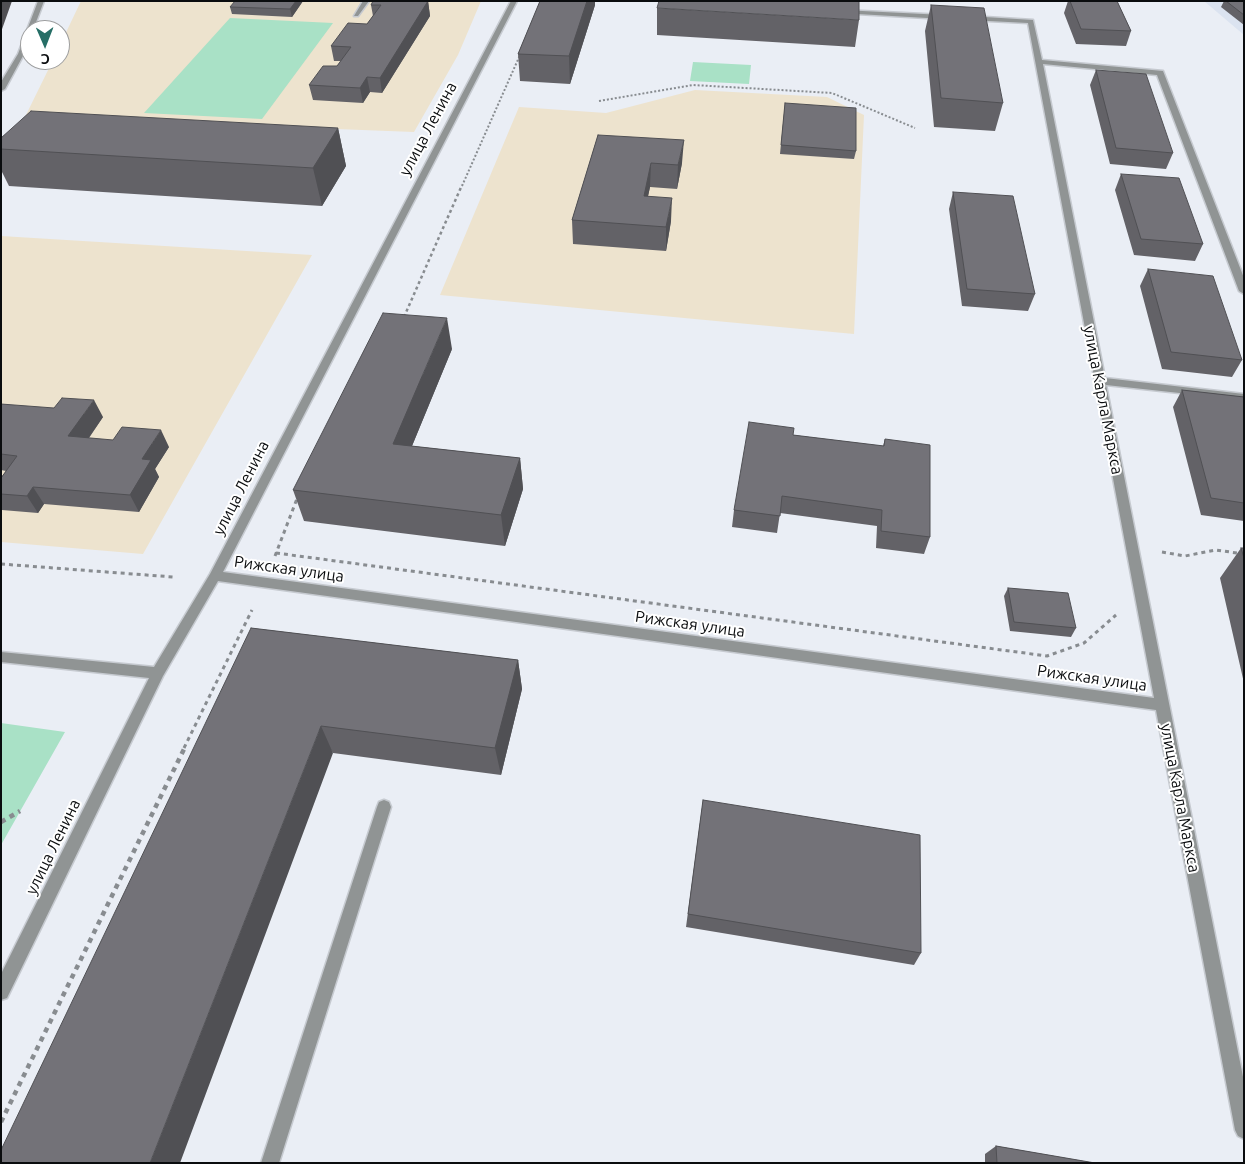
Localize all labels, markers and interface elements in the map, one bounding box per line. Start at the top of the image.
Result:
north arrow [20,20,70,70]
text: С [41,51,50,67]
street label: улица Ленина [395,79,461,179]
street label: улица Карла Маркса [1079,324,1127,476]
street label: улица Ленина [209,437,273,539]
street label: Рижская улица [233,552,345,586]
street label: Рижская улица [634,607,746,641]
street label: Рижская улица [1036,661,1148,695]
street label: улица Карла Маркса [1156,722,1204,874]
street label: улица Ленина [22,796,84,898]

